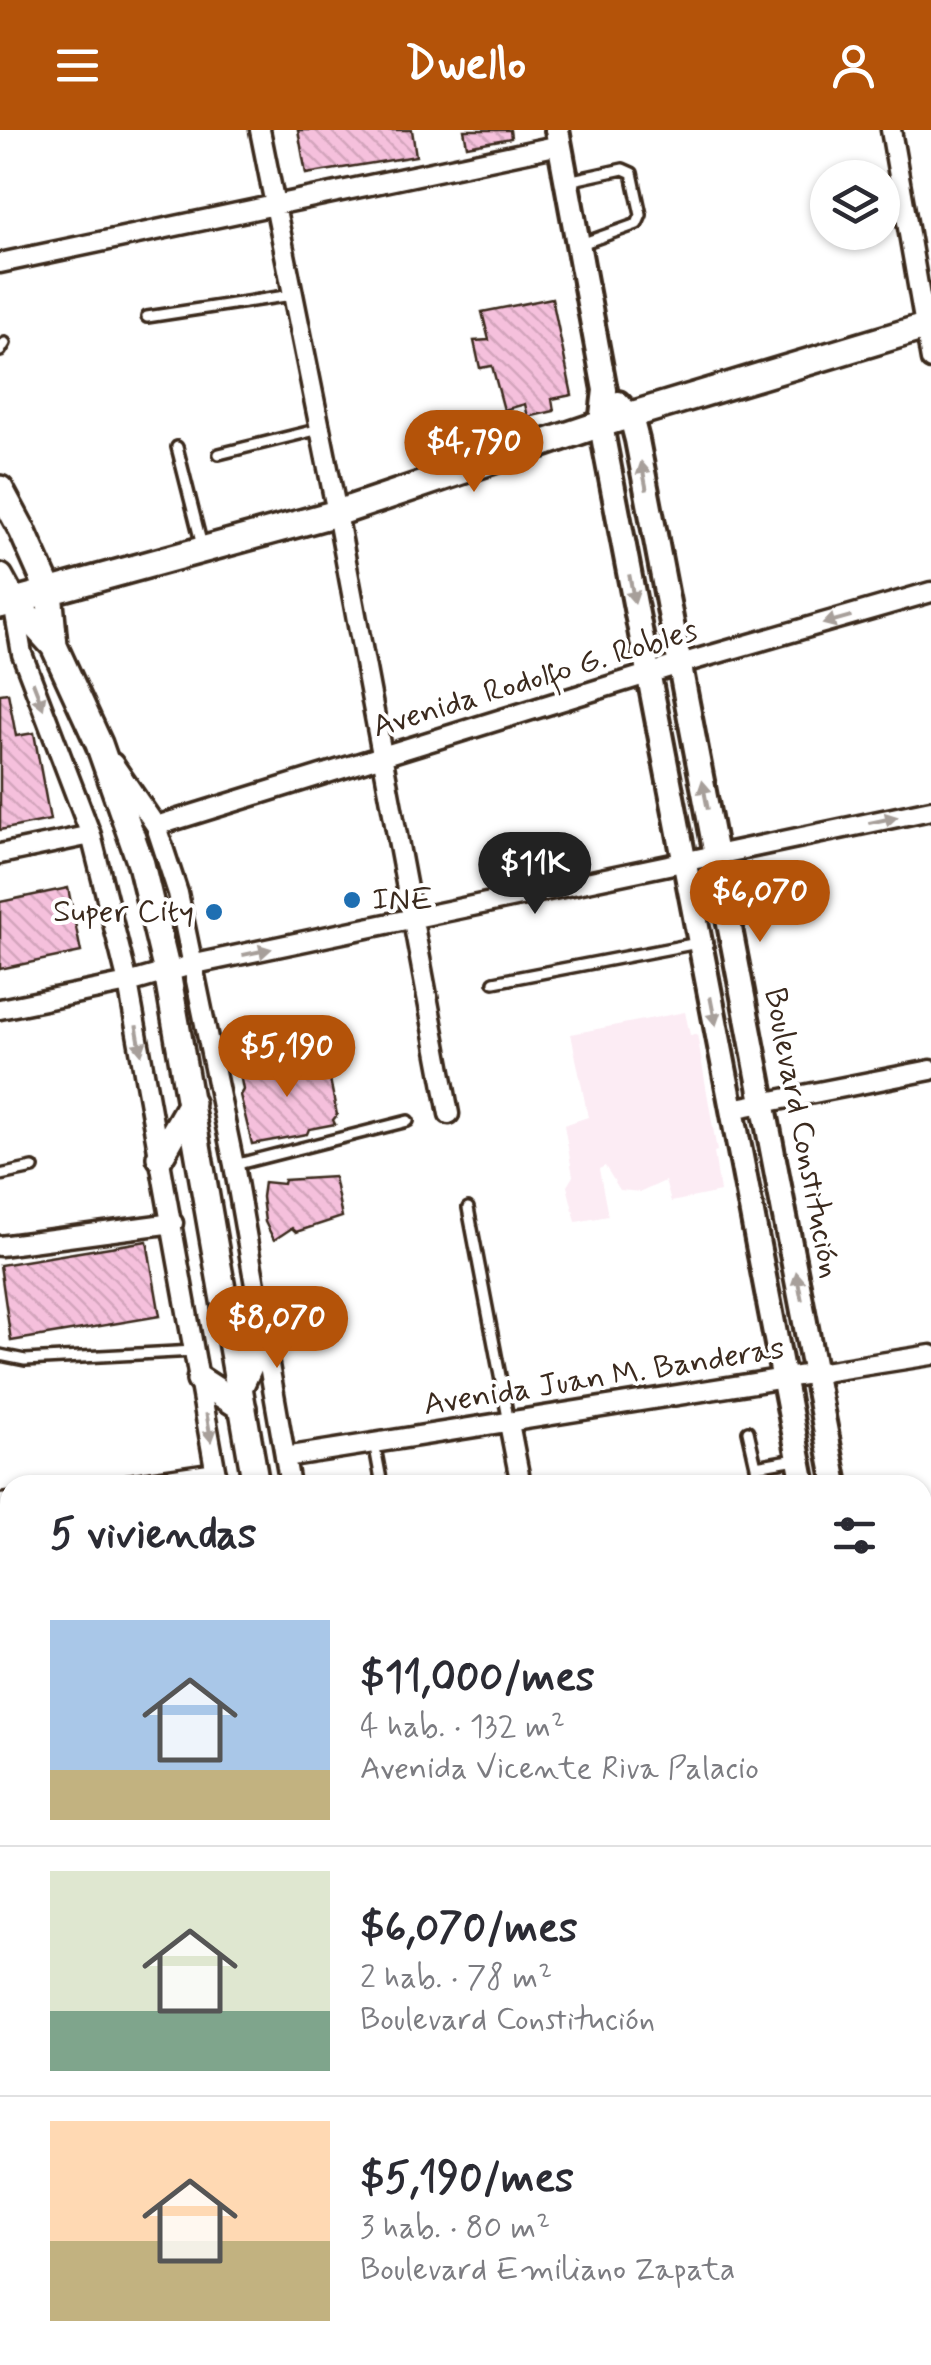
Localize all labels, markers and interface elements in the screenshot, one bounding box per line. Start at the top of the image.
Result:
text: Dwello [405,36,526,95]
icon: menu [50,38,105,93]
icon: person [826,38,881,93]
map controls [810,160,900,250]
button: layers [810,160,900,250]
pin: $4,790 [393,410,555,495]
text: $4,790 [426,421,522,463]
one-way arrow [636,459,651,491]
one-way arrow [625,574,641,605]
street label: Avenida Rodolfo G. Robles [367,610,703,750]
one-way arrow [822,613,852,628]
one-way arrow [31,680,46,710]
one-way arrow [697,779,712,810]
one-way arrow [868,811,899,827]
pin: $11K [476,832,594,917]
text: $11K [500,843,570,885]
pin: $6,070 [679,860,841,945]
text: $6,070 [712,871,808,913]
place label: INE [372,879,433,921]
marker: INE [341,889,363,911]
place label: Super City [53,891,194,933]
marker: Super City [203,901,225,923]
one-way arrow [242,943,273,959]
street label: Boulevard Constitución [753,984,851,1282]
one-way arrow [706,996,722,1027]
pin: $5,190 [206,1015,368,1100]
one-way arrow [131,1024,147,1055]
text: $5,190 [240,1026,334,1068]
one-way arrow [790,1270,806,1301]
pin: $8,070 [196,1286,358,1371]
text: $8,070 [228,1297,326,1339]
street label: Avenida Juan M. Banderas [421,1328,787,1426]
one-way arrow [202,1413,217,1445]
text: 5 viviendas [50,1508,257,1563]
icon: filters [827,1508,882,1563]
text: $11,000/mes [360,1651,595,1706]
icon: home [130,1660,250,1780]
text: 4 hab. · 132 m² [360,1706,565,1748]
text: Avenida Vicente Riva Palacio [360,1748,759,1790]
text: $6,070/mes [360,1902,577,1957]
icon: home [130,1911,250,2031]
text: 2 hab. · 78 m² [360,1957,552,1999]
text: Boulevard Constitución [360,1999,655,2041]
text: $5,190/mes [360,2152,574,2207]
icon: home [130,2161,250,2281]
text: 3 hab. · 80 m² [360,2207,550,2249]
text: Boulevard Emiliano Zapata [360,2249,735,2291]

